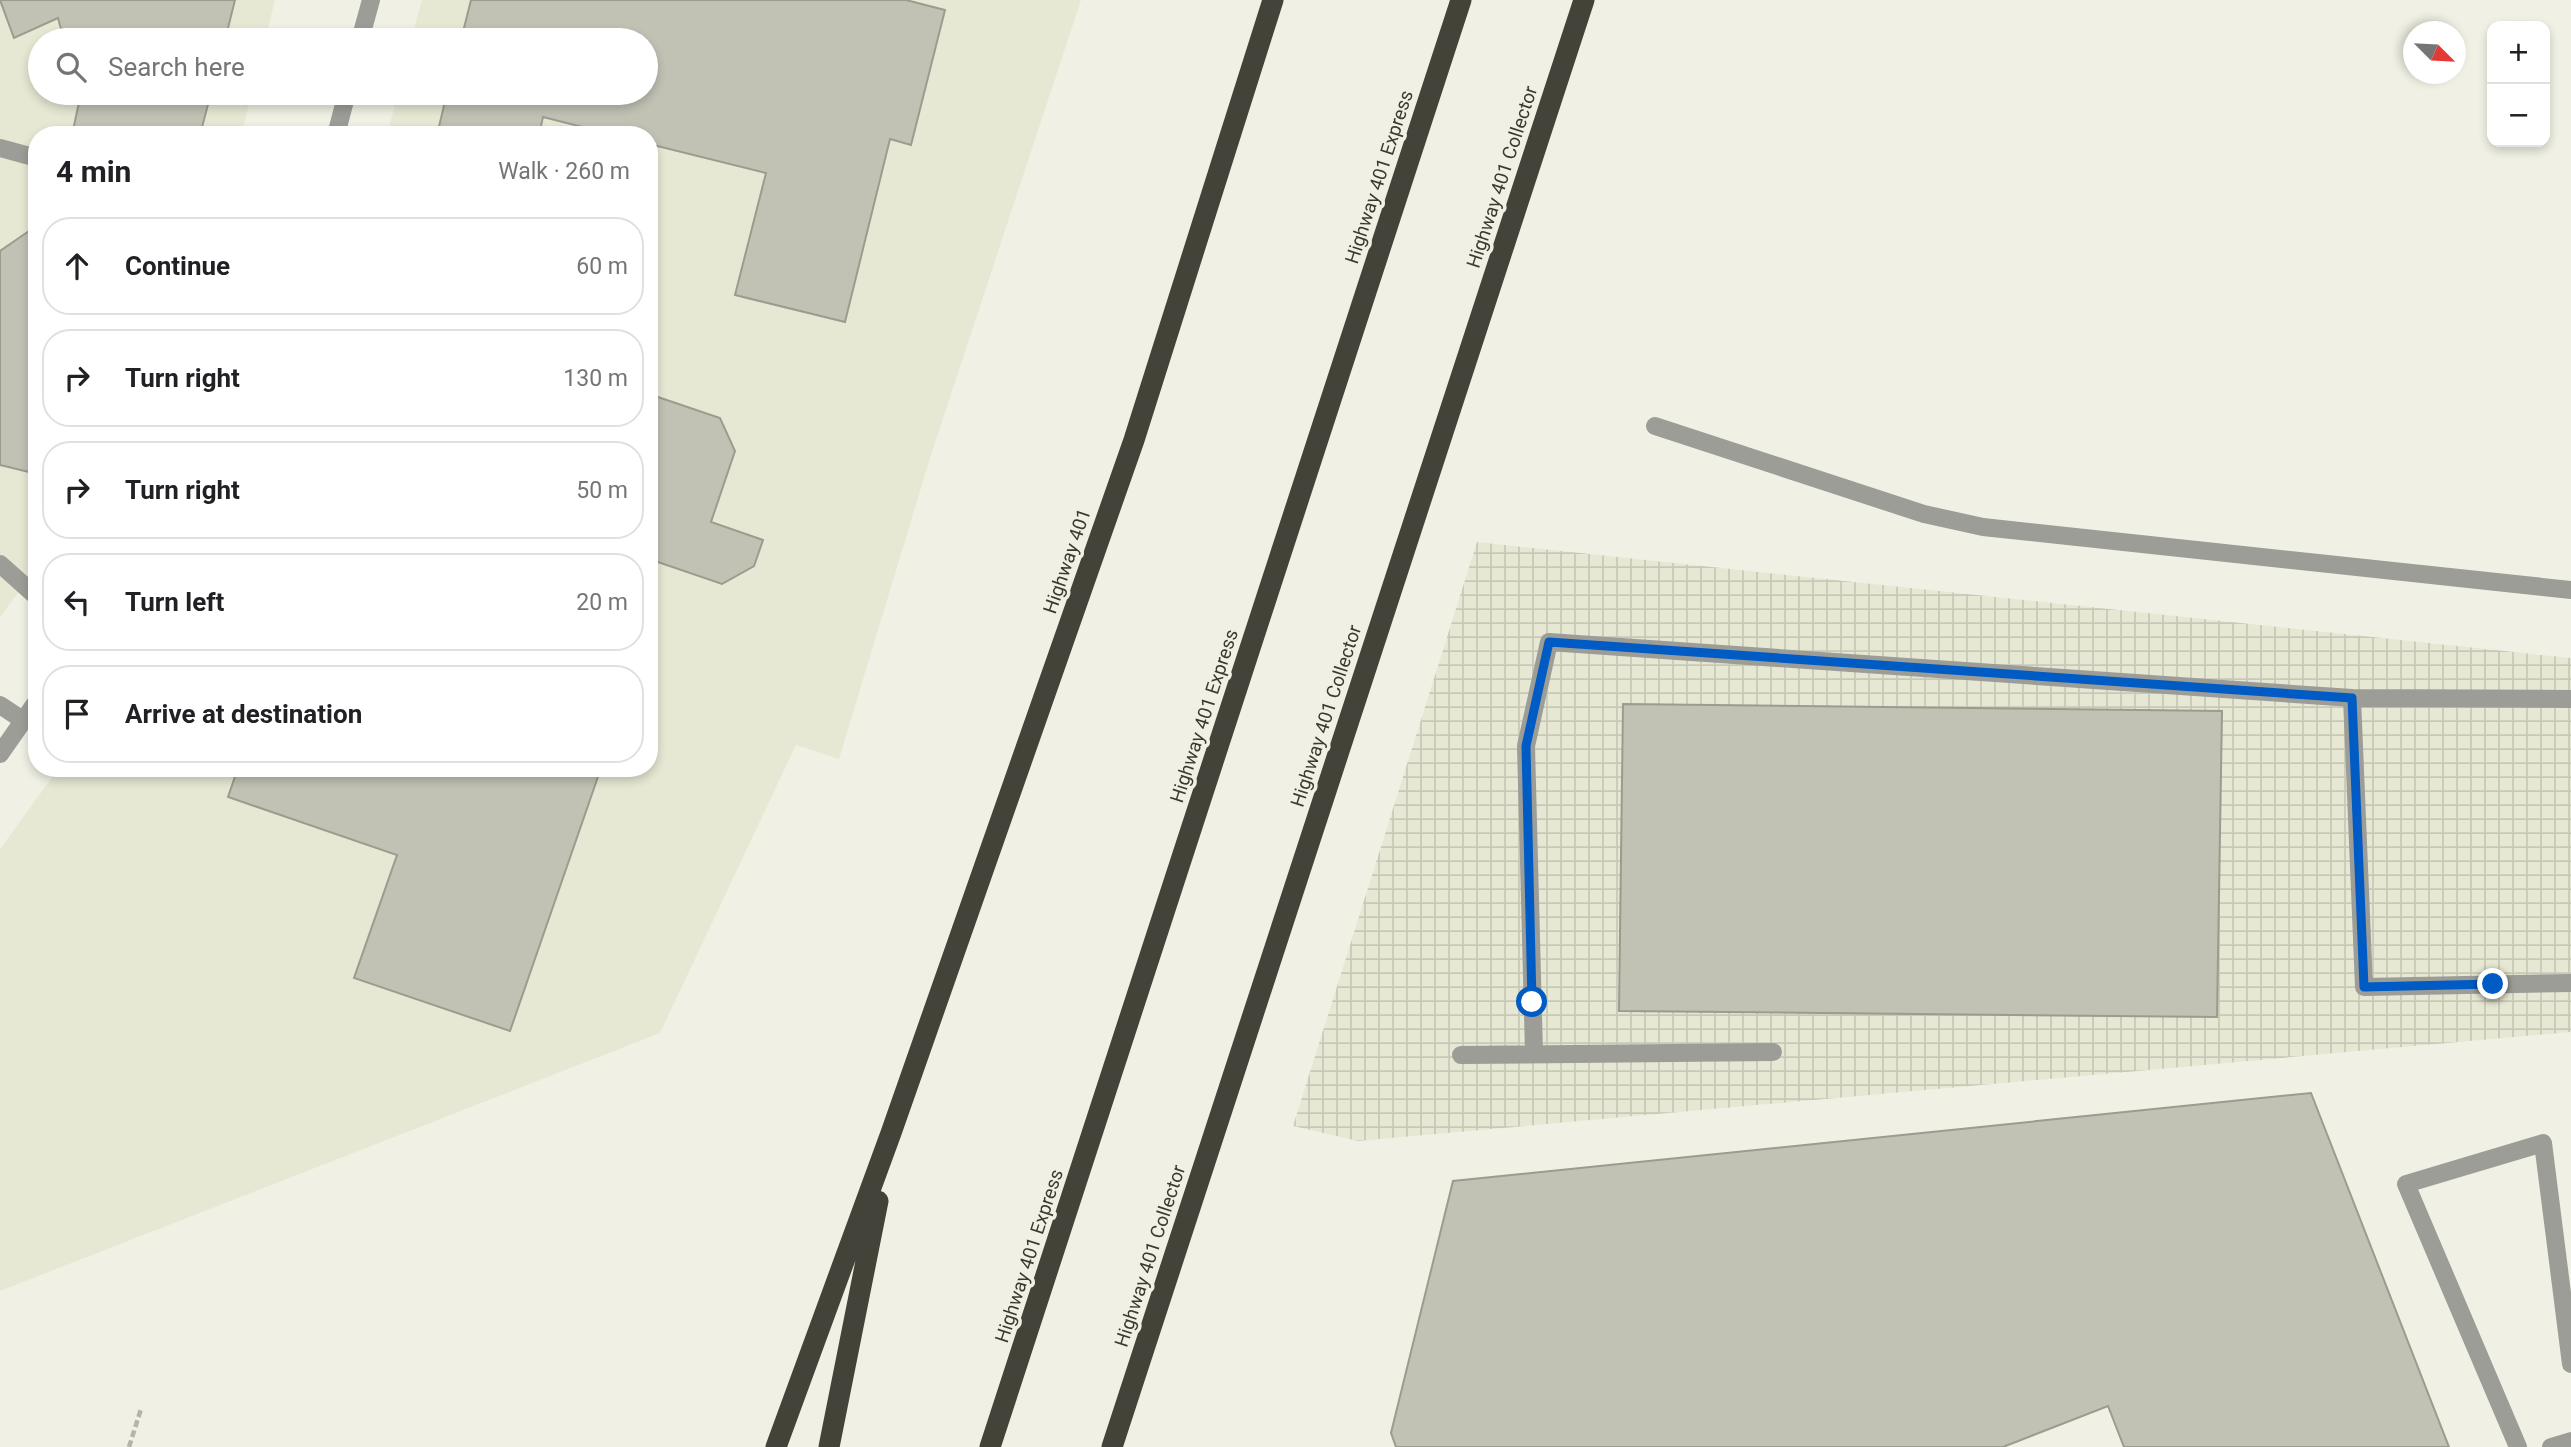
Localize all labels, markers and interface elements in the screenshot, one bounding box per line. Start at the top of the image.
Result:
north arrow [2403,21,2466,84]
map controls [2487,21,2550,147]
button: + [2487,21,2550,84]
search box [28,28,658,105]
icon: search [52,48,90,86]
text: Search here [108,52,245,82]
street label: Highway 401 Collector [1462,83,1542,271]
button: − [2487,84,2550,147]
street label: Highway 401 Express [1340,87,1418,267]
text: 4 min [56,154,131,189]
text: Walk · 260 m [498,158,630,185]
icon: ahead [58,247,96,285]
text: Continue [125,251,230,281]
text: 60 m [576,253,628,280]
icon: right [58,359,96,397]
text: Turn right [125,363,240,393]
text: 130 m [563,365,628,392]
icon: right [58,471,96,509]
text: Turn right [125,475,240,505]
text: 50 m [576,477,628,504]
street label: Highway 401 [1038,505,1096,617]
icon: left [58,583,96,621]
text: Turn left [125,587,224,617]
text: 20 m [576,589,628,616]
street label: Highway 401 Collector [1286,622,1366,810]
street label: Highway 401 Express [1165,626,1243,806]
icon: arrive [58,695,96,733]
text: Arrive at destination [125,699,362,729]
route end [2477,968,2508,999]
route start [1516,986,1547,1017]
street label: Highway 401 Collector [1110,1162,1190,1350]
street label: Highway 401 Express [990,1166,1068,1346]

